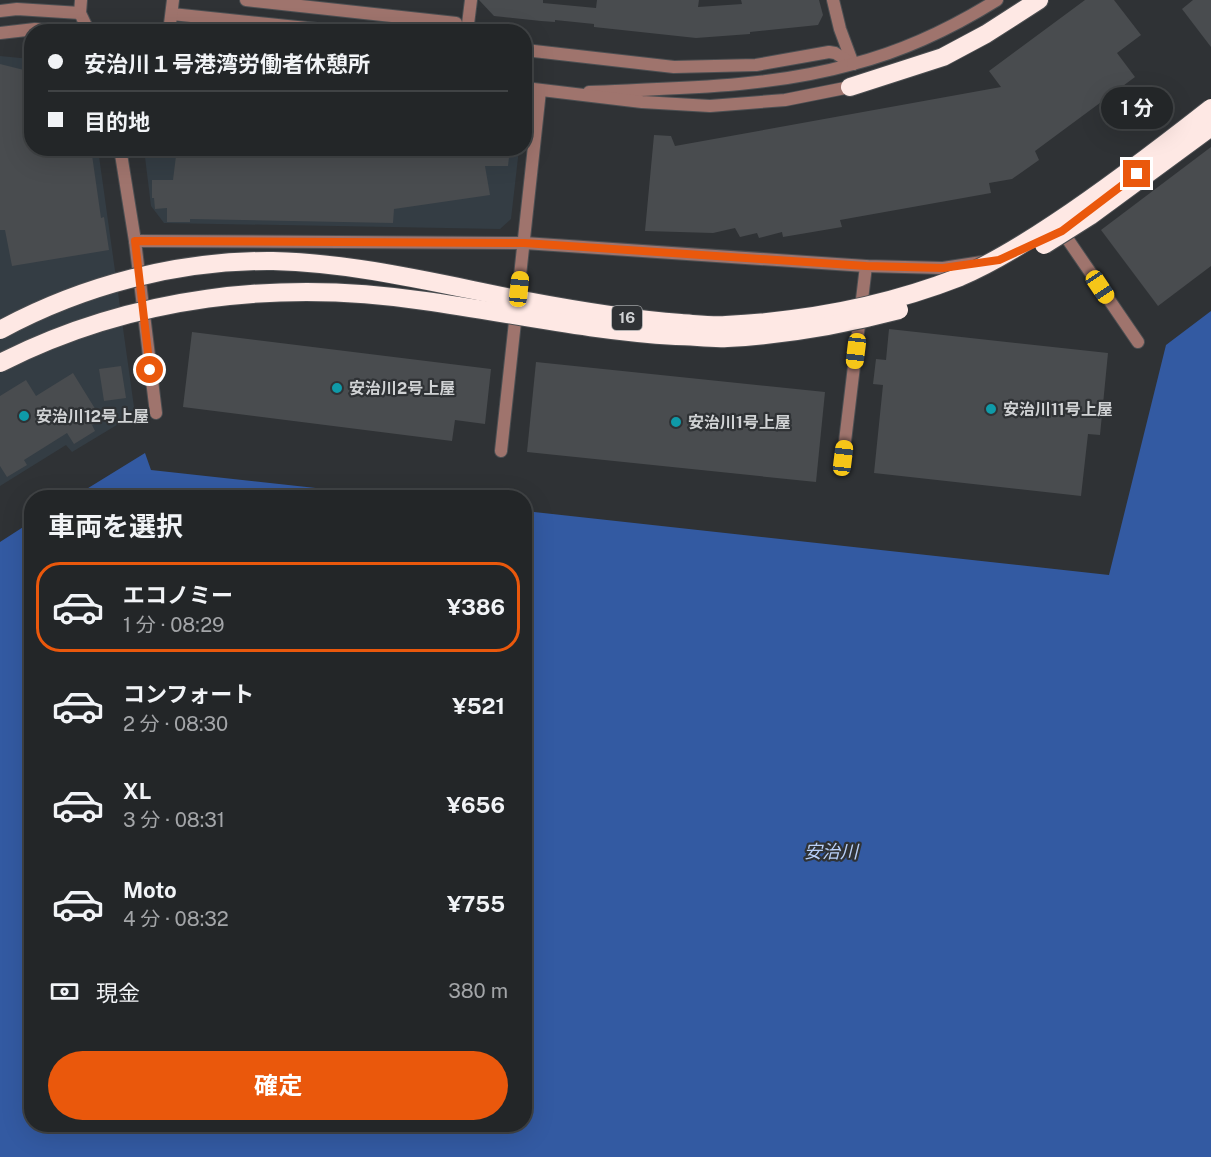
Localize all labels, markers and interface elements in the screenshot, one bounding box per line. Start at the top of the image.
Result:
text: 安治川１号港湾労働者休憩所 [84,51,370,77]
callout: 1 分 [1101,87,1173,129]
text: 1 分 [1120,96,1154,120]
text: 目的地 [84,109,150,135]
route end [1123,160,1150,187]
car [1082,267,1118,307]
car [508,270,530,308]
road number: 16 [612,306,642,330]
car [845,332,867,370]
route start [136,356,163,383]
place label: 安治川2号上屋 [349,379,455,398]
marker: 安治川2号上屋 [330,381,344,395]
place label: 安治川11号上屋 [1003,400,1113,419]
marker: 安治川11号上屋 [984,402,998,416]
place label: 安治川12号上屋 [36,407,149,426]
marker: 安治川12号上屋 [17,409,31,423]
place label: 安治川1号上屋 [688,413,791,432]
marker: 安治川1号上屋 [669,415,683,429]
car [832,439,854,477]
text: 車両を選択 [48,510,183,542]
icon: car [51,580,105,634]
text: エコノミー [123,582,233,608]
text: ¥386 [447,594,505,620]
text: 1 分 · 08:29 [123,613,225,637]
icon: car [51,679,105,733]
text: コンフォート [123,681,254,707]
text: ¥521 [452,693,505,719]
text: 2 分 · 08:30 [123,712,228,736]
icon: car [51,778,105,832]
text: XL [123,778,151,804]
text: ¥656 [447,792,505,818]
text: 3 分 · 08:31 [123,808,225,832]
water label: 安治川 [804,841,860,862]
icon: car [51,877,105,931]
text: Moto [123,877,177,903]
text: ¥755 [447,891,505,917]
text: 4 分 · 08:32 [123,907,229,931]
icon: cash [48,975,81,1008]
text: 380 m [448,979,508,1003]
text: 現金 [96,980,140,1006]
button: 確定 [48,1051,508,1120]

